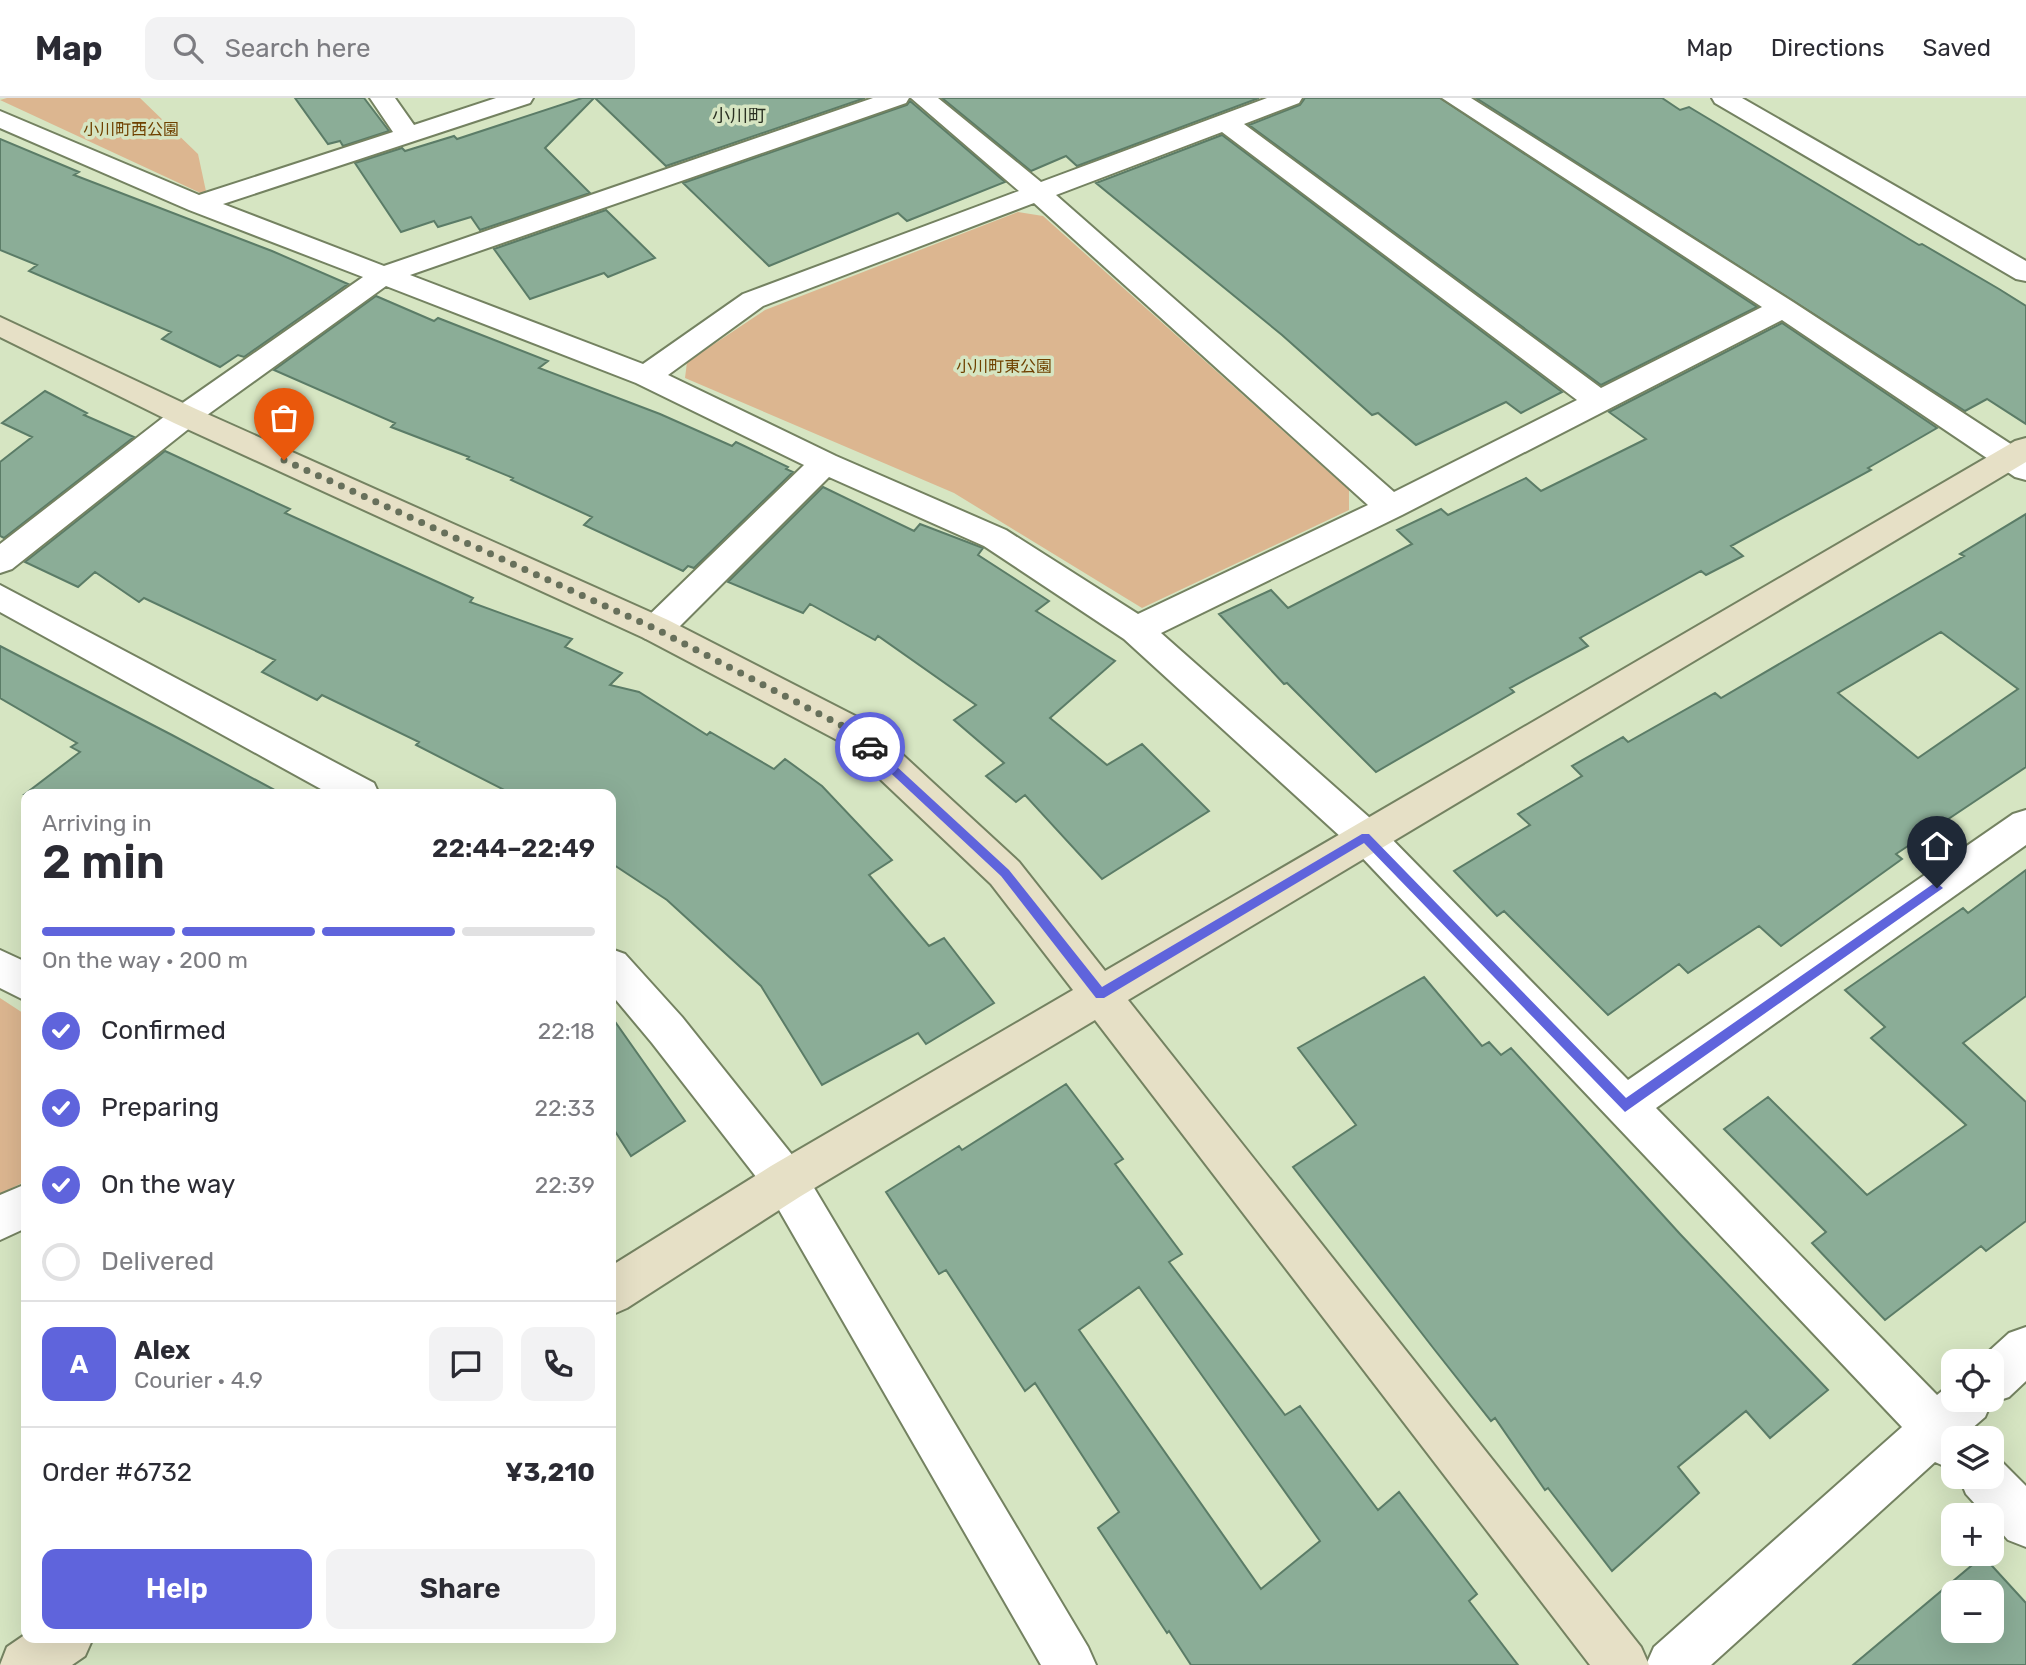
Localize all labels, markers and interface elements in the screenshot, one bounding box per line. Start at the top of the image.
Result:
search box [145,17,635,80]
text: Map [35,29,103,68]
icon: search [169,29,207,67]
text: Search here [225,33,370,64]
text: Map [1686,34,1733,62]
text: Directions [1771,34,1884,62]
text: Saved [1922,34,1991,62]
district label: 小川町 [712,105,766,127]
park label: 小川町西公園 [83,120,179,139]
park label: 小川町東公園 [956,357,1052,376]
pin [254,388,314,460]
icon: bag [265,399,303,437]
courier [835,712,905,782]
icon: car [851,728,889,766]
text: Arriving in [42,809,152,837]
pin [1907,816,1967,888]
icon: home [1918,827,1956,865]
text: 22:44–22:49 [432,833,595,864]
text: 2 min [42,835,165,890]
text: On the way · 200 m [42,946,248,974]
icon: check [42,1012,80,1050]
text: Confirmed [101,1015,226,1046]
text: 22:18 [538,1017,595,1045]
icon: check [42,1089,80,1127]
text: Preparing [101,1092,219,1123]
text: 22:33 [534,1094,595,1122]
icon: check [42,1166,80,1204]
text: On the way [101,1169,235,1200]
text: 22:39 [535,1171,595,1199]
text: Delivered [101,1246,214,1277]
button: chat [429,1327,503,1401]
button: phone [521,1327,595,1401]
text: Alex [134,1335,190,1366]
text: A [70,1349,88,1380]
map controls [1941,1349,2004,1643]
button: locate [1941,1349,2004,1412]
text: Courier · 4.9 [134,1366,263,1394]
button: layers [1941,1426,2004,1489]
text: Order #6732 [42,1457,192,1488]
text: ¥3,210 [505,1457,595,1488]
button: + [1941,1503,2004,1566]
button: Help [42,1549,312,1629]
button: Share [326,1549,595,1629]
button: − [1941,1580,2004,1643]

